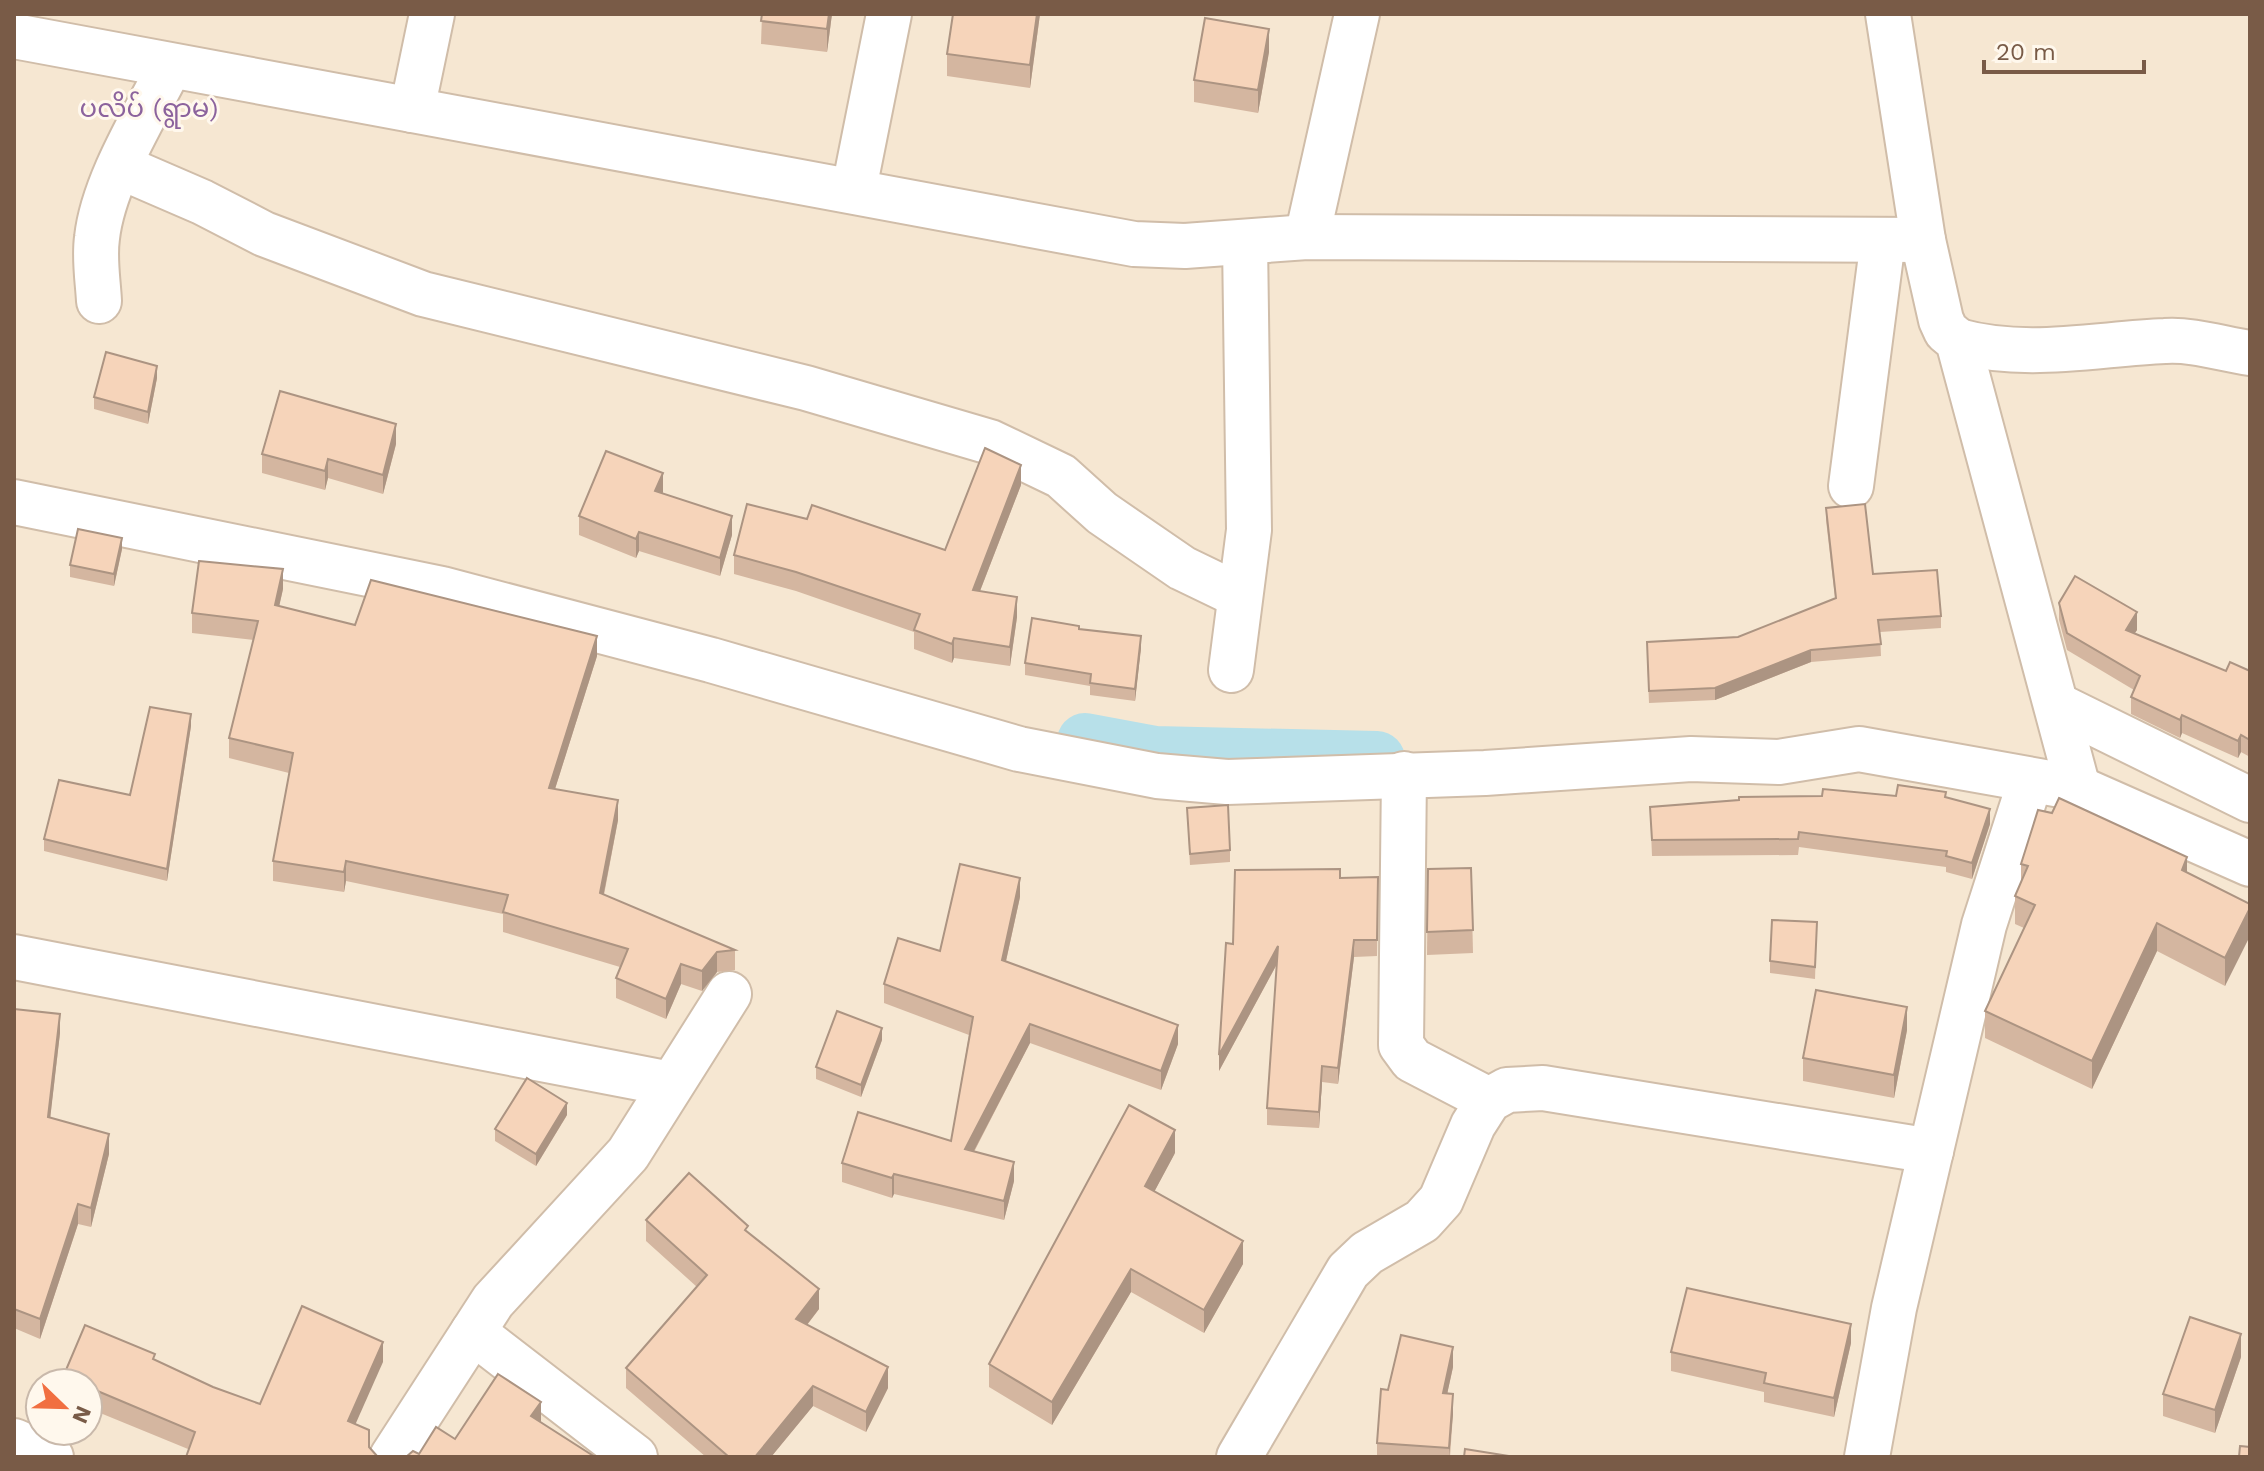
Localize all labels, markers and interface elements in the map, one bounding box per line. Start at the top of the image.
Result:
scale bar [1984,24,2144,74]
text: 20 m [1996,38,2056,66]
district label: ပလိပ် (ရွာမ) [80,91,218,129]
north arrow [24,1367,104,1447]
text: N [67,1402,97,1427]

